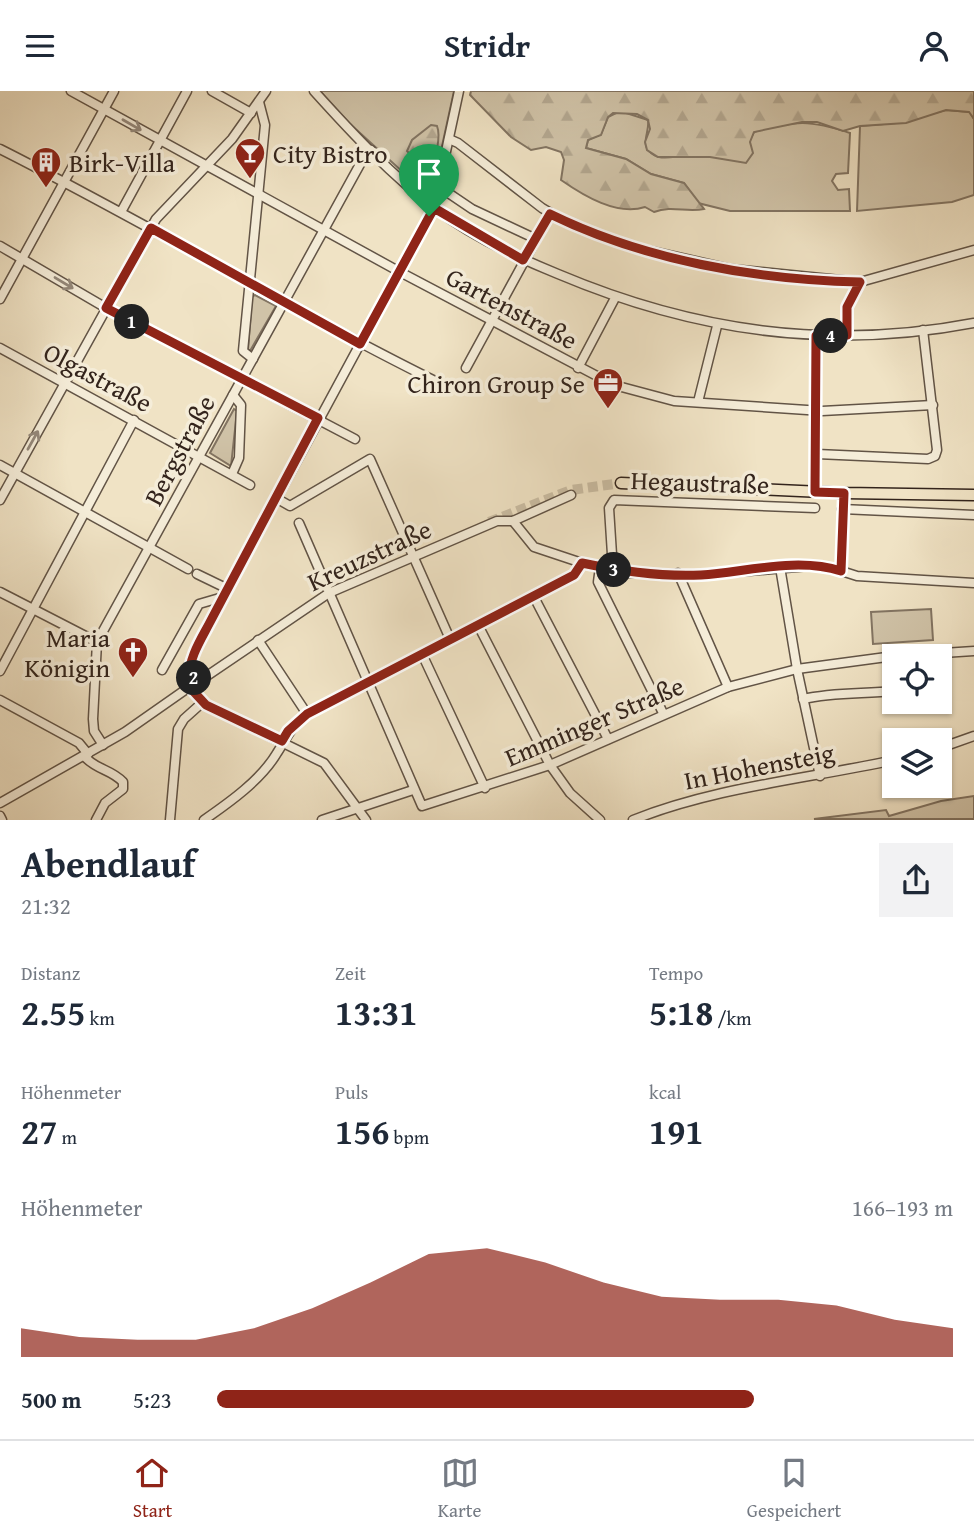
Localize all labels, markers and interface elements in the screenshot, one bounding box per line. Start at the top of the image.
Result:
text: Stridr [444,22,530,69]
icon: menu [21,27,59,65]
icon: person [915,27,953,65]
one-way arrow [121,118,141,132]
place label: City Bistro [273,134,387,173]
bar icon: City Bistro [233,136,267,180]
place label: Birk-Villa [69,143,176,182]
pin [399,144,459,216]
building icon: Birk-Villa [29,145,63,189]
icon: arrive [410,155,448,193]
street label: Gartenstraße [439,257,585,359]
one-way arrow [54,276,74,290]
pin: 1 [114,305,150,339]
text: 1 [127,307,136,335]
pin: 4 [814,319,848,353]
text: 4 [826,321,835,349]
street label: Olgastraße [37,332,159,422]
place label: Chiron Group Se [407,364,585,403]
office icon: Chiron Group Se [591,366,625,410]
street label: Bergstraße [134,388,224,512]
one-way arrow [27,430,40,451]
street label: Hegaustraße [630,460,770,504]
street label: Kreuzstraße [300,509,438,601]
pin: 3 [596,553,632,587]
text: 3 [609,555,618,583]
place label: Maria Königin [25,618,111,687]
church icon: Maria Königin [116,635,150,679]
map controls [882,644,952,798]
button: locate [882,644,952,714]
pin: 2 [176,661,212,695]
text: 2 [189,663,198,691]
street label: Emminger Straße [498,666,690,776]
button: layers [882,728,952,798]
street label: In Hohensteig [681,732,837,800]
text: Abendlauf [21,835,195,891]
button: share [879,843,953,917]
text: 21:32 [21,889,71,922]
text: Distanz [21,959,80,987]
text: Zeit [335,959,366,987]
text: Tempo [649,959,703,987]
text: 2.55 [21,987,85,1038]
text: 13:31 [335,987,417,1038]
text: 5:18 [649,987,713,1038]
text: km [85,1004,115,1032]
text: /km [713,1004,752,1032]
text: Höhenmeter [21,1078,121,1106]
text: Puls [335,1078,368,1106]
text: kcal [649,1078,681,1106]
text: 27 [21,1106,57,1157]
text: 156 [335,1106,389,1157]
text: 191 [649,1106,703,1157]
text: m [57,1123,77,1151]
text: bpm [389,1123,429,1151]
text: Höhenmeter [21,1191,143,1224]
text: 166–193 m [852,1191,953,1224]
text: 500 m [21,1383,82,1416]
text: 5:23 [133,1383,172,1416]
tab: Start [133,1454,172,1524]
tab: Karte [438,1454,481,1524]
tab: Gespeichert [747,1454,841,1524]

